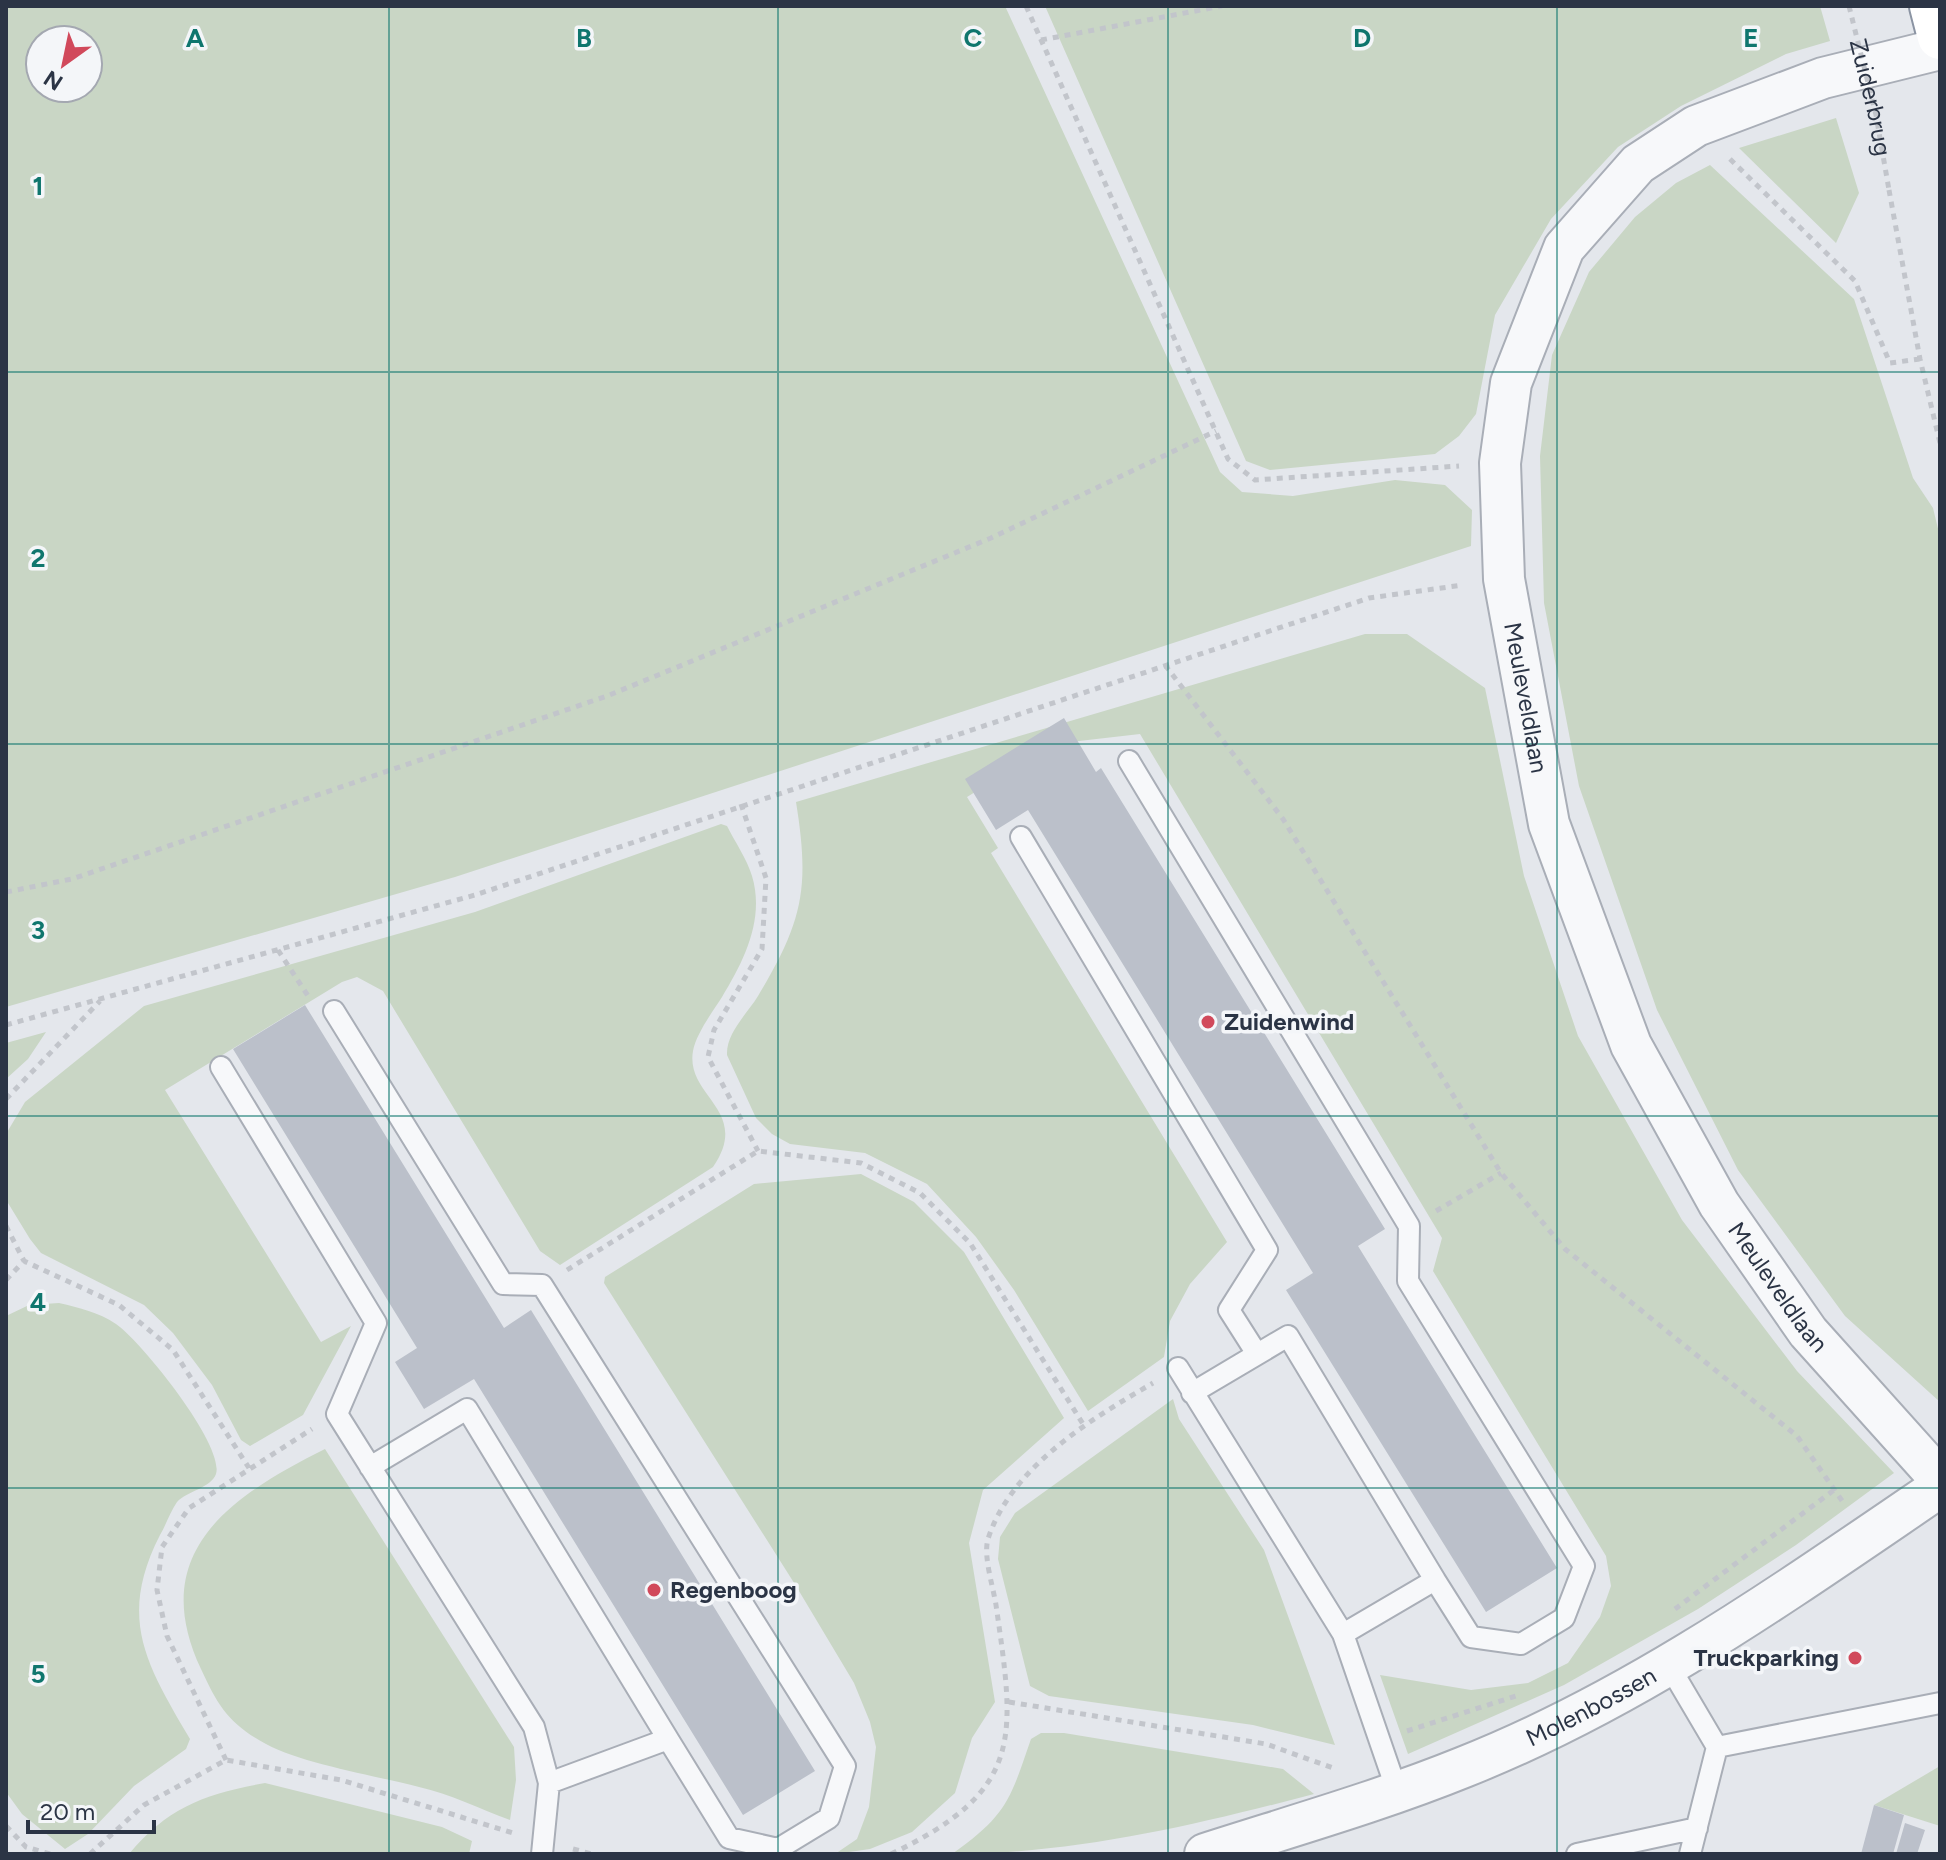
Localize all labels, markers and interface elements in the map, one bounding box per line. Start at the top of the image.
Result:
text: A [186,22,205,54]
text: B [576,22,592,54]
text: C [964,22,983,54]
text: D [1353,22,1371,54]
text: E [1743,22,1759,54]
north arrow [24,24,104,104]
street label: Zuiderbrug [1844,36,1898,158]
text: N [39,64,68,96]
text: 1 [33,170,43,202]
text: 2 [30,542,46,574]
street label: Meuleveldlaan [1498,620,1554,775]
text: 3 [31,914,45,946]
place label: Zuidenwind [1224,1007,1354,1036]
marker: Zuidenwind [1199,1013,1217,1031]
street label: Meuleveldlaan [1722,1216,1834,1358]
text: 4 [30,1286,46,1318]
place label: Regenboog [670,1575,797,1604]
marker: Regenboog [645,1581,663,1599]
place label: Truckparking [1694,1643,1839,1672]
marker: Truckparking [1846,1649,1864,1667]
text: 5 [30,1658,46,1690]
street label: Molenbossen [1521,1660,1661,1752]
scale bar [28,1784,154,1834]
text: 20 m [40,1797,95,1826]

